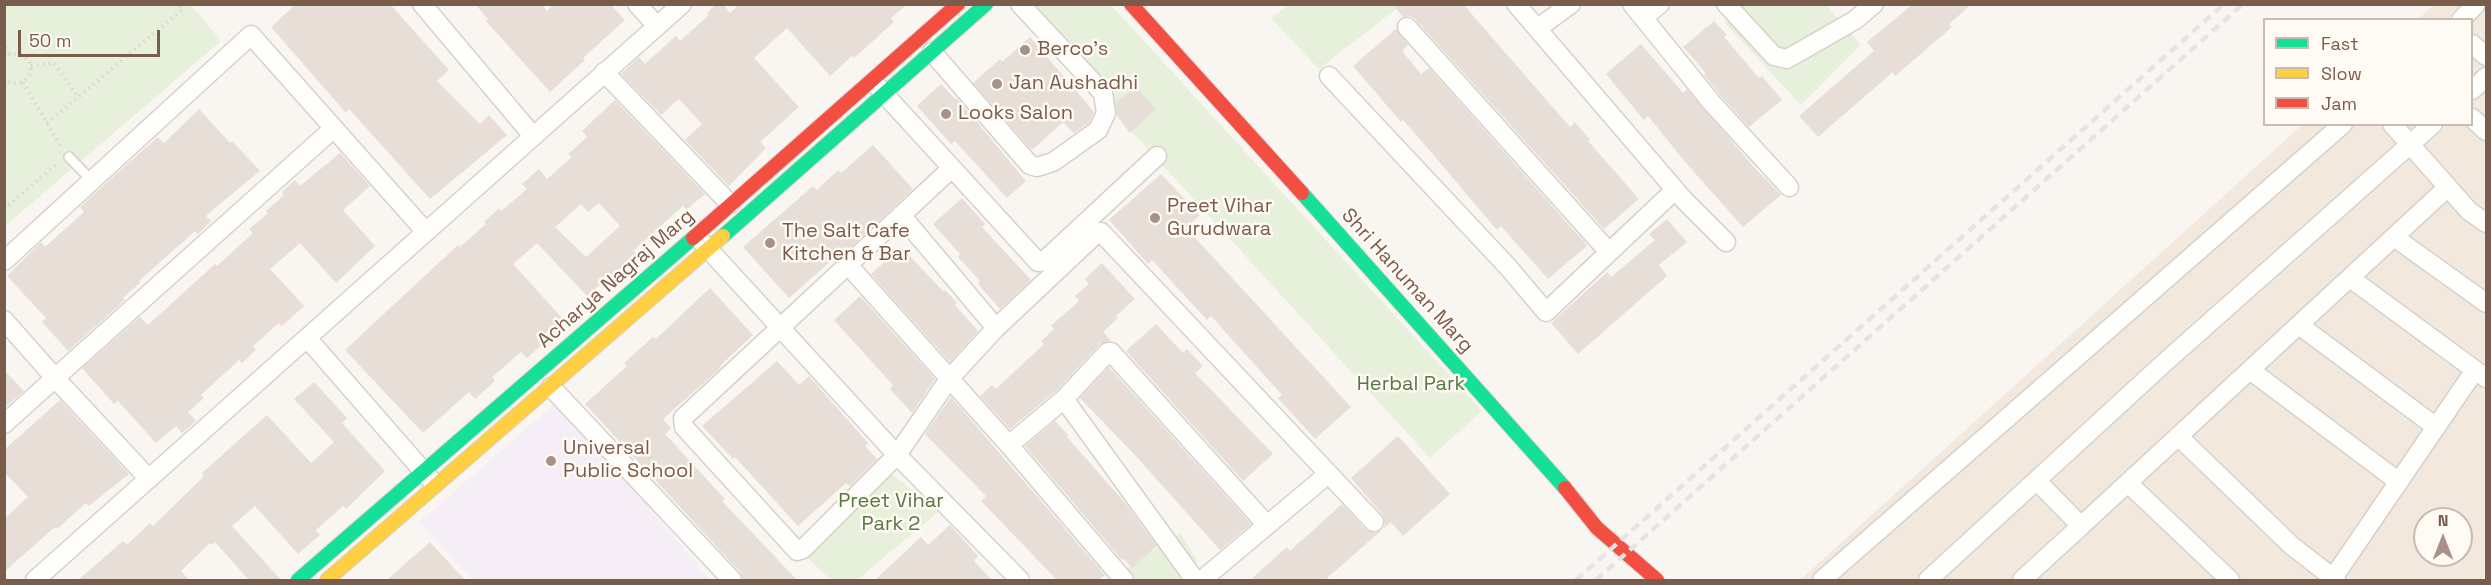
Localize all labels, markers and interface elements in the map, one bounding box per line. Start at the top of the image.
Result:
scale bar [21,18,164,56]
legend [2263,18,2473,126]
text: 50 m [29,29,71,52]
text: Fast [2321,32,2358,55]
place label: Berco's [1037,38,1108,62]
marker: Berco's [1018,43,1032,57]
text: Slow [2321,62,2362,85]
place label: Jan Aushadhi [1009,72,1138,96]
marker: Jan Aushadhi [990,77,1004,91]
text: Jam [2321,92,2357,115]
place label: Looks Salon [958,102,1073,126]
marker: Looks Salon [939,107,953,121]
place label: Preet Vihar Gurudwara [1167,195,1272,242]
street label: Acharya Nagraj Marg [533,204,699,354]
street label: Shri Hanuman Marg [1336,204,1478,358]
marker: Preet Vihar Gurudwara [1148,211,1162,225]
place label: The Salt Cafe Kitchen & Bar [782,220,911,267]
marker: The Salt Cafe Kitchen & Bar [763,236,777,250]
park label: Herbal Park [1357,373,1465,397]
place label: Universal Public School [563,437,693,484]
marker: Universal Public School [544,454,558,468]
park label: Preet Vihar Park 2 [838,490,944,537]
north arrow [2413,507,2473,567]
text: N [2438,510,2448,531]

